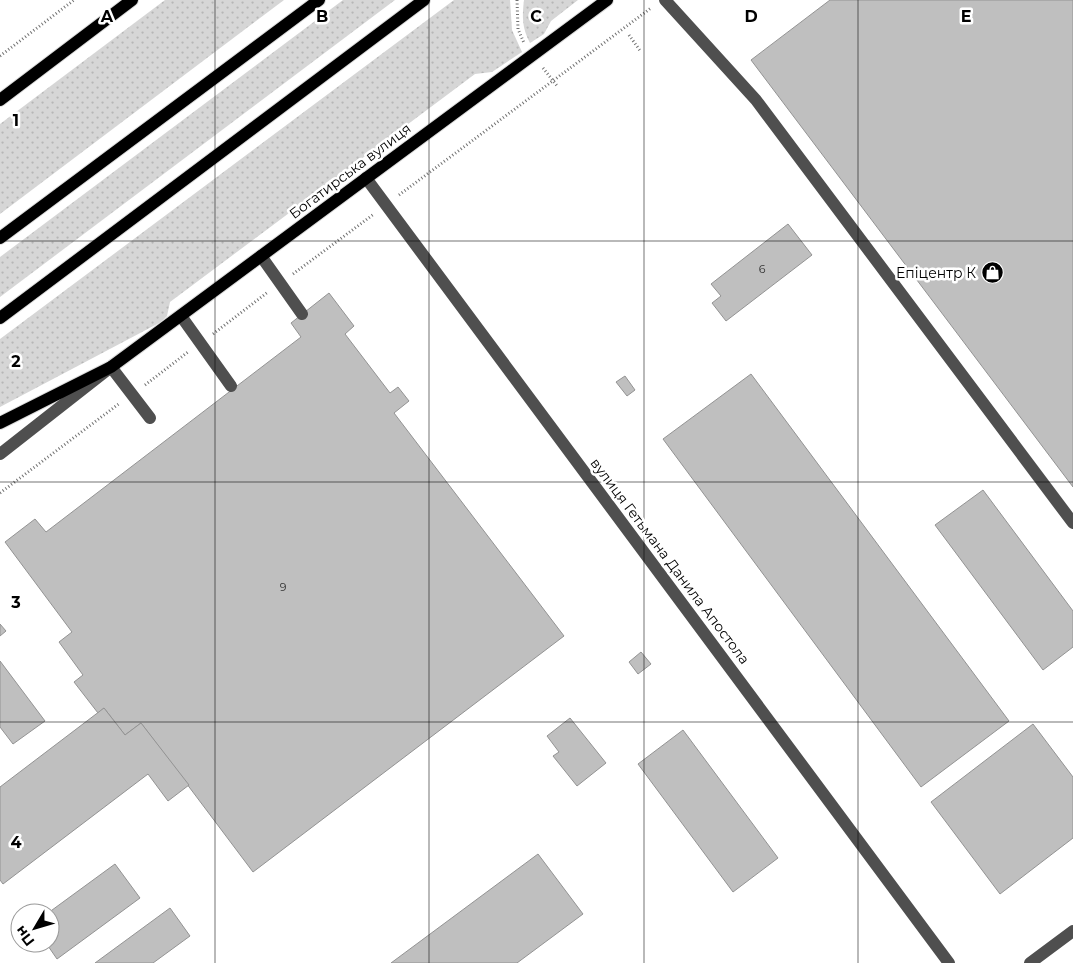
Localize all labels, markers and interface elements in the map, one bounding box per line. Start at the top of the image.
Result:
text: A [100,7,114,26]
text: B [316,7,328,26]
text: C [530,7,542,26]
text: D [744,7,758,26]
text: E [961,7,971,26]
text: 1 [13,111,19,130]
street label: Богатирська вулиця [286,119,414,223]
shop icon: Епіцентр К [980,261,1004,285]
house number: 6 [759,262,766,276]
place label: Епіцентр К [896,264,976,282]
text: 2 [11,352,21,371]
street label: вулиця Гетьмана Данила Апостола [587,454,753,668]
house number: 9 [280,580,287,594]
text: 3 [10,593,21,612]
text: 4 [10,833,22,852]
north arrow [10,903,60,953]
text: Пн [11,922,38,950]

